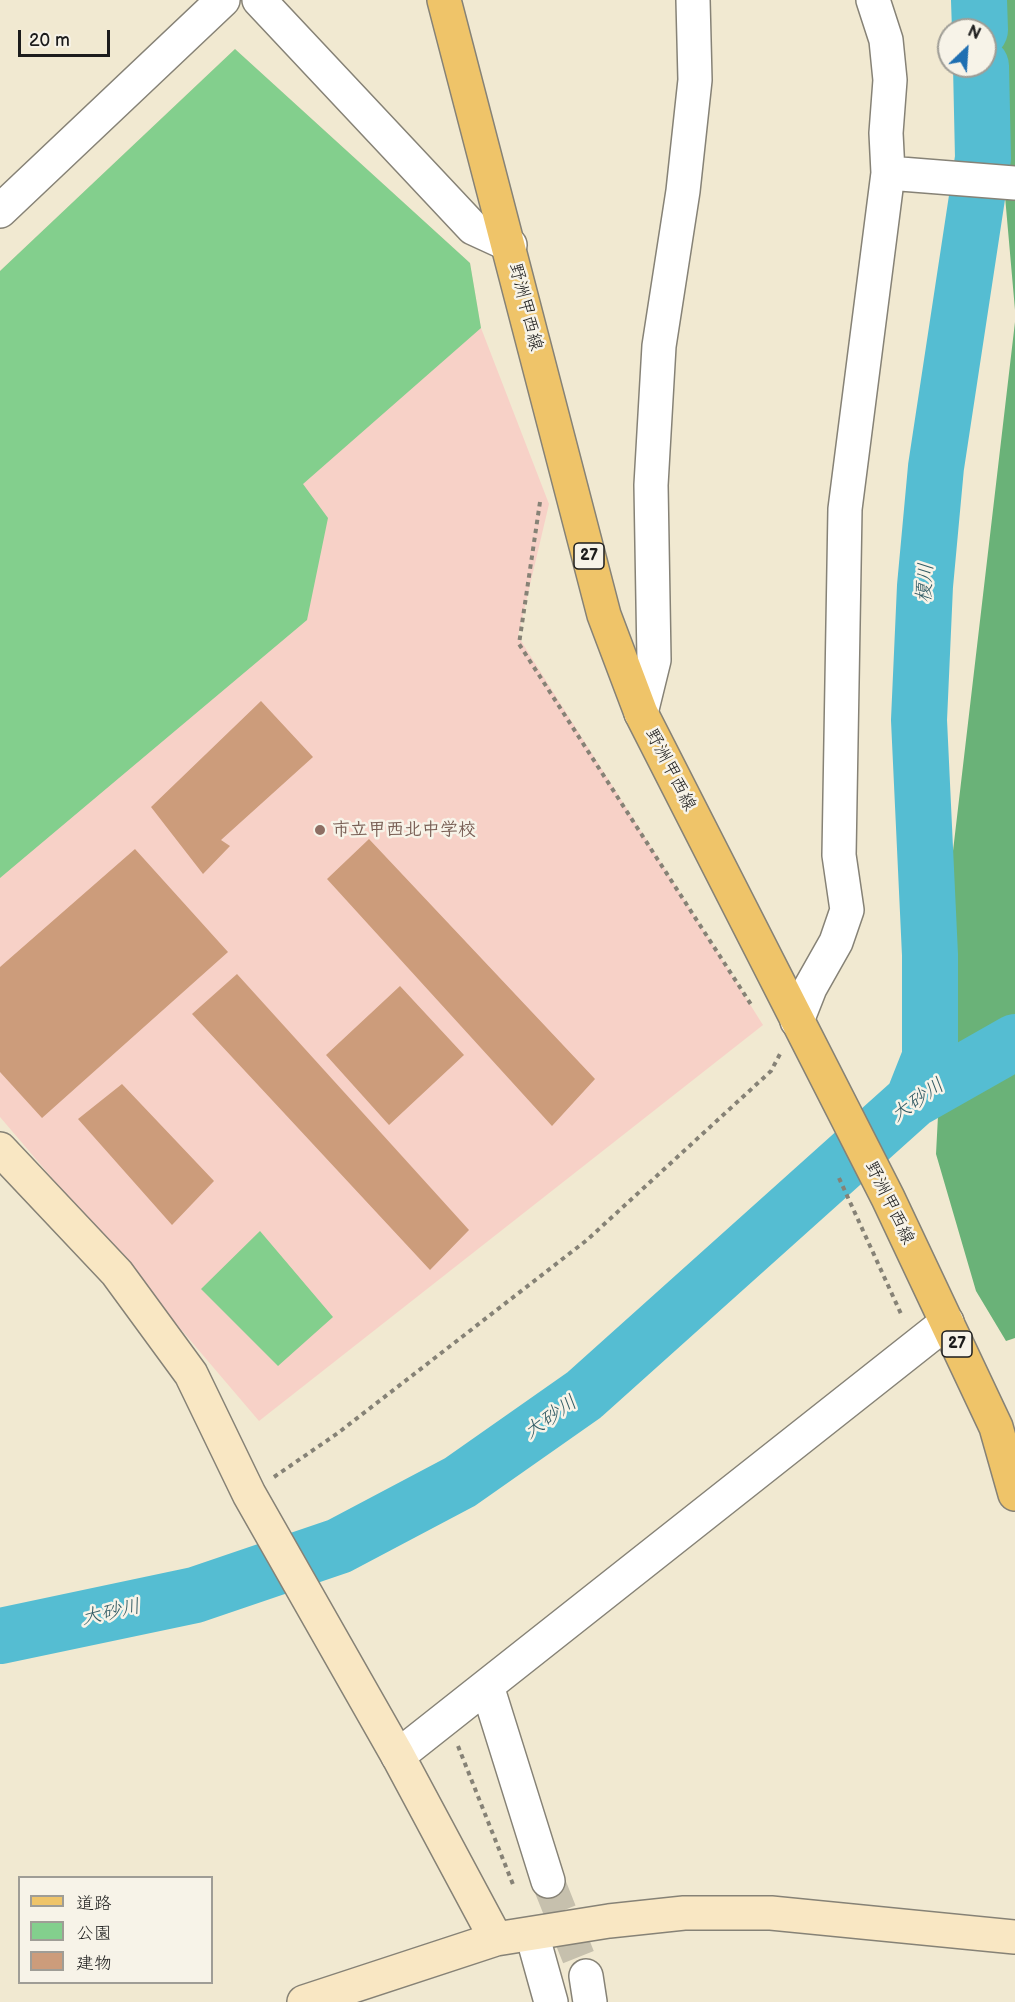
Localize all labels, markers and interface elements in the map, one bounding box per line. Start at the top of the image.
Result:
scale bar [21,18,112,56]
north arrow [937,18,997,78]
text: N [965,22,983,44]
text: 20 m [29,30,70,51]
street label: 野洲甲西線 [504,261,546,353]
road number: 27 [574,543,604,569]
water label: 榎川 [913,562,939,604]
street label: 野洲甲西線 [640,725,700,815]
place label: 市立甲西北中学校 [332,819,476,841]
marker: 市立甲西北中学校 [313,823,327,837]
water label: 大砂川 [887,1074,949,1128]
street label: 野洲甲西線 [860,1158,918,1248]
road number: 27 [942,1331,972,1357]
water label: 大砂川 [520,1391,582,1445]
water label: 大砂川 [79,1595,143,1631]
legend [18,1876,213,1984]
text: 道路 [76,1893,112,1914]
text: 公園 [76,1923,112,1944]
text: 建物 [76,1953,112,1974]

